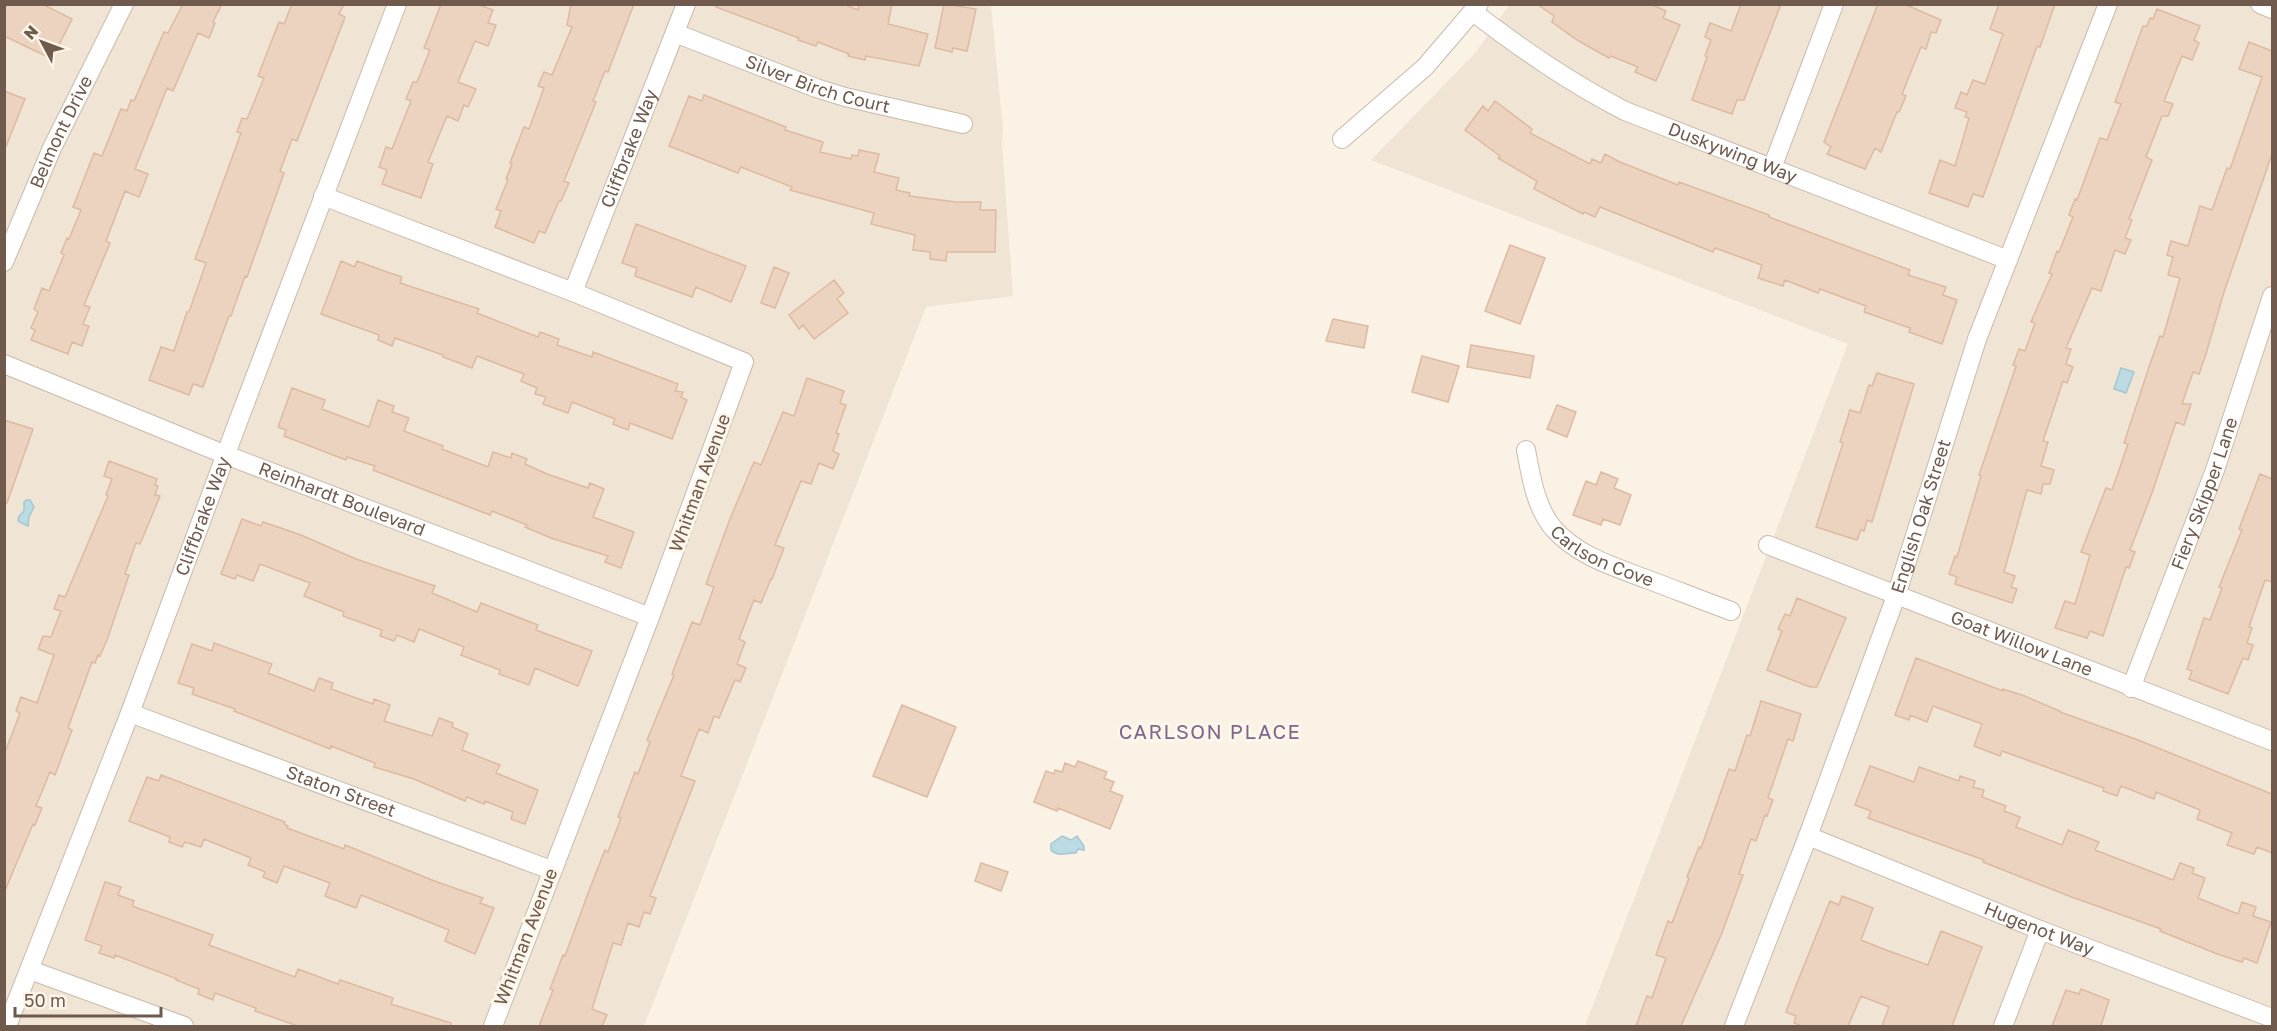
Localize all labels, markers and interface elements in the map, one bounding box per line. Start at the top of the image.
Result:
north arrow [12,12,72,72]
text: N [19,21,42,43]
street label: Silver Birch Court [743,50,892,117]
street label: Belmont Drive [24,72,96,191]
street label: Cliffbrake Way [595,86,661,211]
street label: Duskywing Way [1665,117,1800,187]
street label: Whitman Avenue [664,410,734,555]
street label: Fiery Skipper Lane [2166,414,2242,573]
street label: English Oak Street [1886,436,1955,596]
street label: Cliffbrake Way [170,453,234,579]
street label: Reinhardt Boulevard [256,457,429,540]
street label: Carlson Cove [1546,520,1657,591]
street label: Goat Willow Lane [1948,605,2096,680]
district label: CARLSON PLACE [1119,719,1301,743]
street label: Staton Street [283,760,399,821]
street label: Whitman Avenue [489,865,561,1009]
street label: Hugenot Way [1981,897,2097,959]
scale bar [15,980,160,1018]
text: 50 m [24,989,66,1011]

